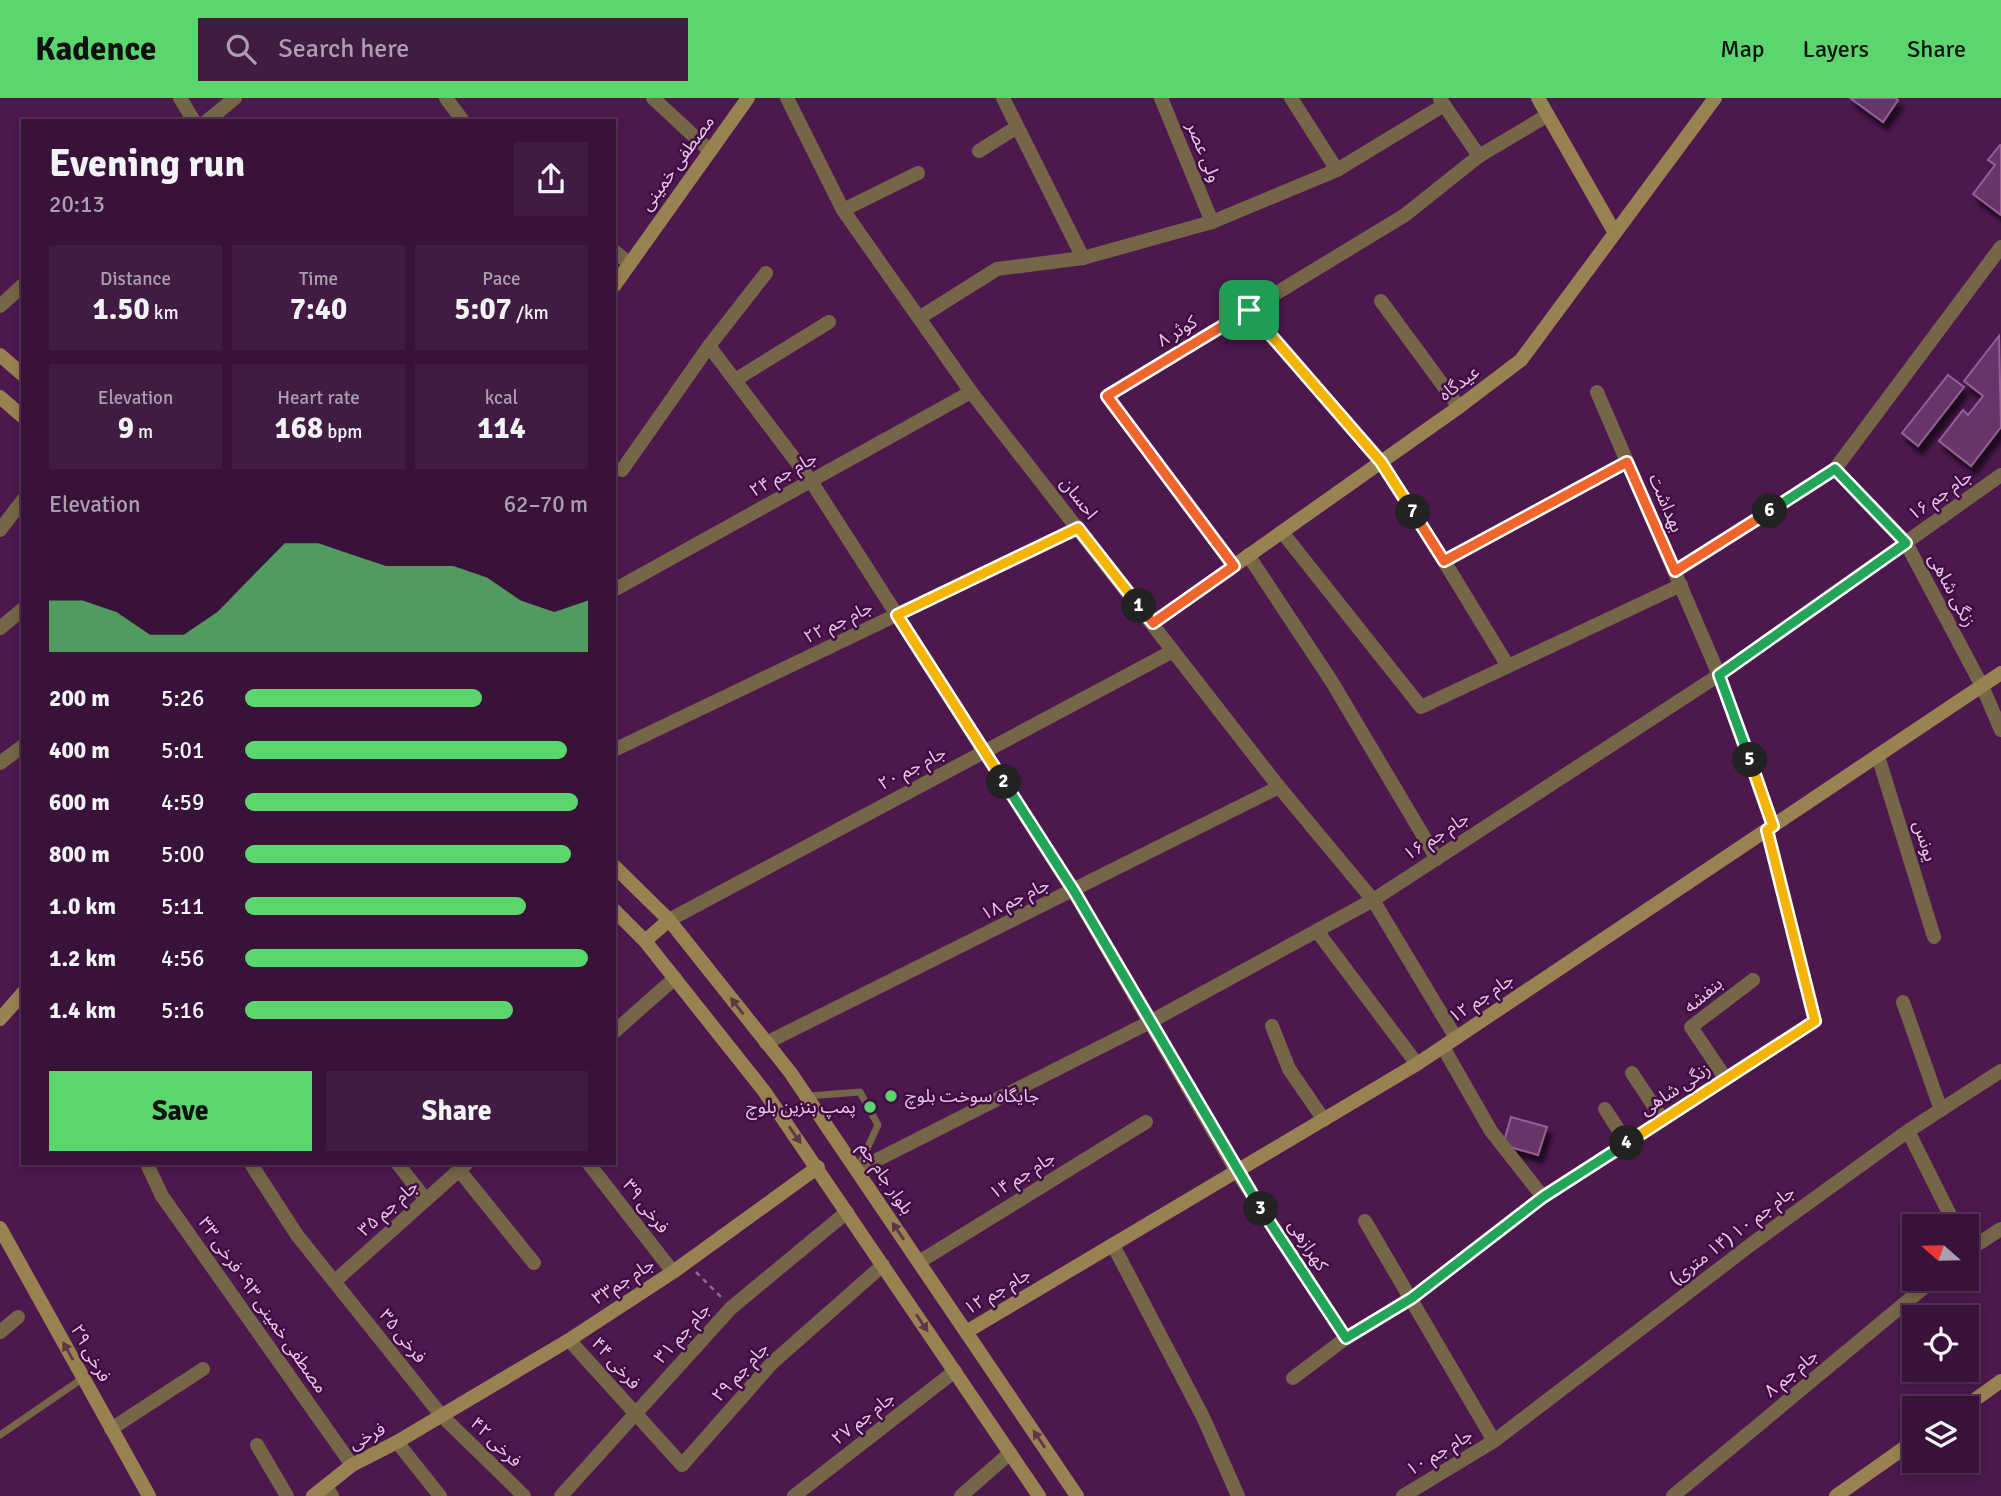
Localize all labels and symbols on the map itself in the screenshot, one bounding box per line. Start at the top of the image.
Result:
street label: مصطفی خمینی [635,111,719,215]
street label: ولی عصر [1182,118,1226,185]
pin [1219,280,1279,340]
street label: کوثر ۸ [1153,310,1201,351]
street label: عیدگاه [1434,361,1484,405]
street label: جام جم ۲۴ [745,446,822,504]
street label: جام جم ۱۶ [1903,465,1978,528]
street label: بهداشت [1644,470,1688,536]
street label: احسان [1056,472,1102,524]
pin: 7 [1396,494,1430,530]
pin: 6 [1752,494,1788,528]
street label: زنگی شاهی [1923,549,1981,631]
pin: 1 [1122,588,1156,624]
street label: جام جم ۲۲ [800,596,877,651]
street label: جام جم ۲۰ [874,741,951,798]
pin: 5 [1732,742,1768,778]
pin: 2 [986,764,1021,800]
street label: جام جم ۱۶ [1399,807,1475,868]
street label: یونس [1908,818,1942,864]
street label: جام جم ۱۸ [977,873,1054,928]
street label: جام جم ۱۲ [1444,968,1519,1030]
street label: بنفشه [1679,972,1727,1018]
one-way arrow [730,997,745,1015]
street label: زنگی شاهی [1635,1058,1715,1120]
place label: جایگاه سوخت بلوچ [905,1085,1039,1109]
marker: جایگاه سوخت بلوچ [883,1088,899,1104]
place label: پمپ بنزین بلوچ [746,1096,856,1120]
marker: پمپ بنزین بلوچ [862,1099,878,1115]
one-way arrow [788,1126,802,1144]
pin: 4 [1610,1126,1644,1160]
street label: بلوار جام جم [851,1138,918,1220]
street label: جام جم ۱۴ [985,1146,1061,1206]
street label: فرخی ۳۹ [618,1174,674,1238]
street label: جام جم ۳۵ [353,1175,425,1243]
street label: جام جم ۱۰ (۱۴ متری) [1665,1181,1801,1292]
pin: 3 [1244,1192,1278,1226]
street label: مصطفی خمینی ۹۳- فرخی ۳۳ [194,1213,332,1397]
north arrow [1902,1214,1979,1292]
street label: کهرازهی [1283,1215,1333,1275]
one-way arrow [892,1221,905,1240]
street label: جام جم۳۳ [588,1253,660,1312]
street label: جام جم ۱۲ [960,1263,1036,1322]
street label: جام جم ۳۱ [649,1298,717,1370]
street label: فرخی ۳۵ [375,1305,431,1367]
one-way arrow [916,1313,929,1333]
street label: فرخی ۲۹ [66,1320,116,1386]
street label: فرخی ۴۴ [587,1332,645,1394]
street label: جام جم ۲۹ [707,1338,775,1409]
one-way arrow [62,1341,74,1361]
street label: جام جم ۸ [1760,1344,1824,1404]
street label: جام جم ۲۷ [827,1387,901,1452]
street label: فرخی ۴۲ [466,1412,526,1472]
street label: فرخی [345,1418,389,1454]
street label: جام جم ۱۰ [1402,1424,1478,1483]
one-way arrow [1033,1430,1046,1449]

